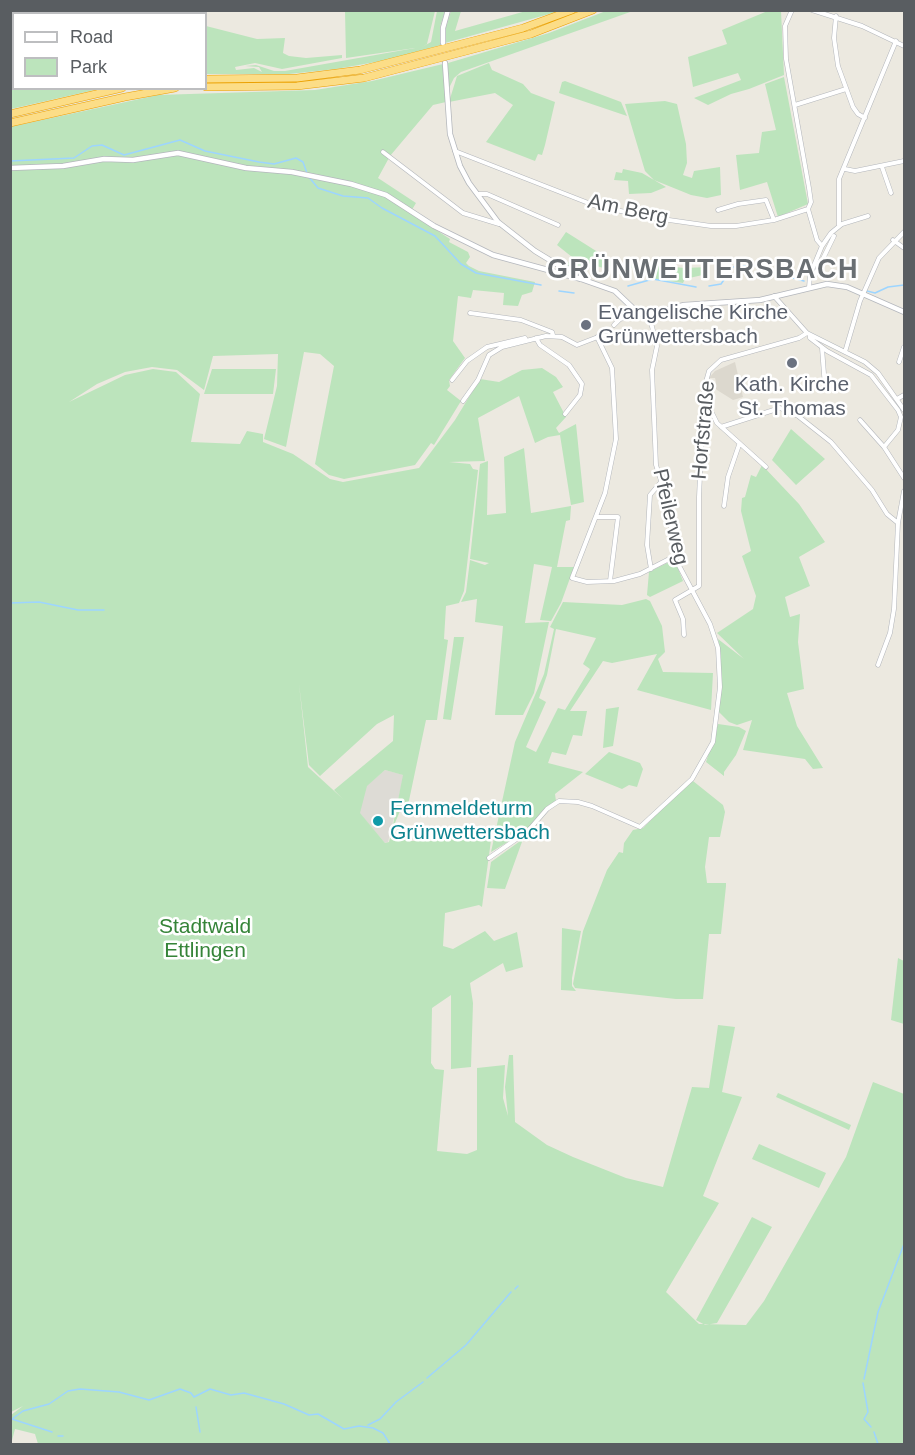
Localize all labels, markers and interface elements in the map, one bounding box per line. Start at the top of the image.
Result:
legend [12,12,207,90]
text: Road [70,27,113,47]
text: Park [70,57,107,77]
street label: Am Berg [585,189,671,231]
district label: GRÜNWETTERSBACH [547,255,859,287]
place label: Evangelische Kirche Grünwettersbach [598,300,788,350]
marker: Evangelische Kirche Grünwettersbach [579,318,593,332]
marker: Kath. Kirche St. Thomas [785,356,799,370]
place label: Kath. Kirche St. Thomas [735,372,849,422]
street label: Horfstraße [687,379,721,481]
street label: Pfeilerweg [647,466,693,568]
place label: Fernmeldeturm Grünwettersbach [390,796,550,846]
marker: Fernmeldeturm Grünwettersbach [371,814,385,828]
park label: Stadtwald Ettlingen [159,914,251,964]

